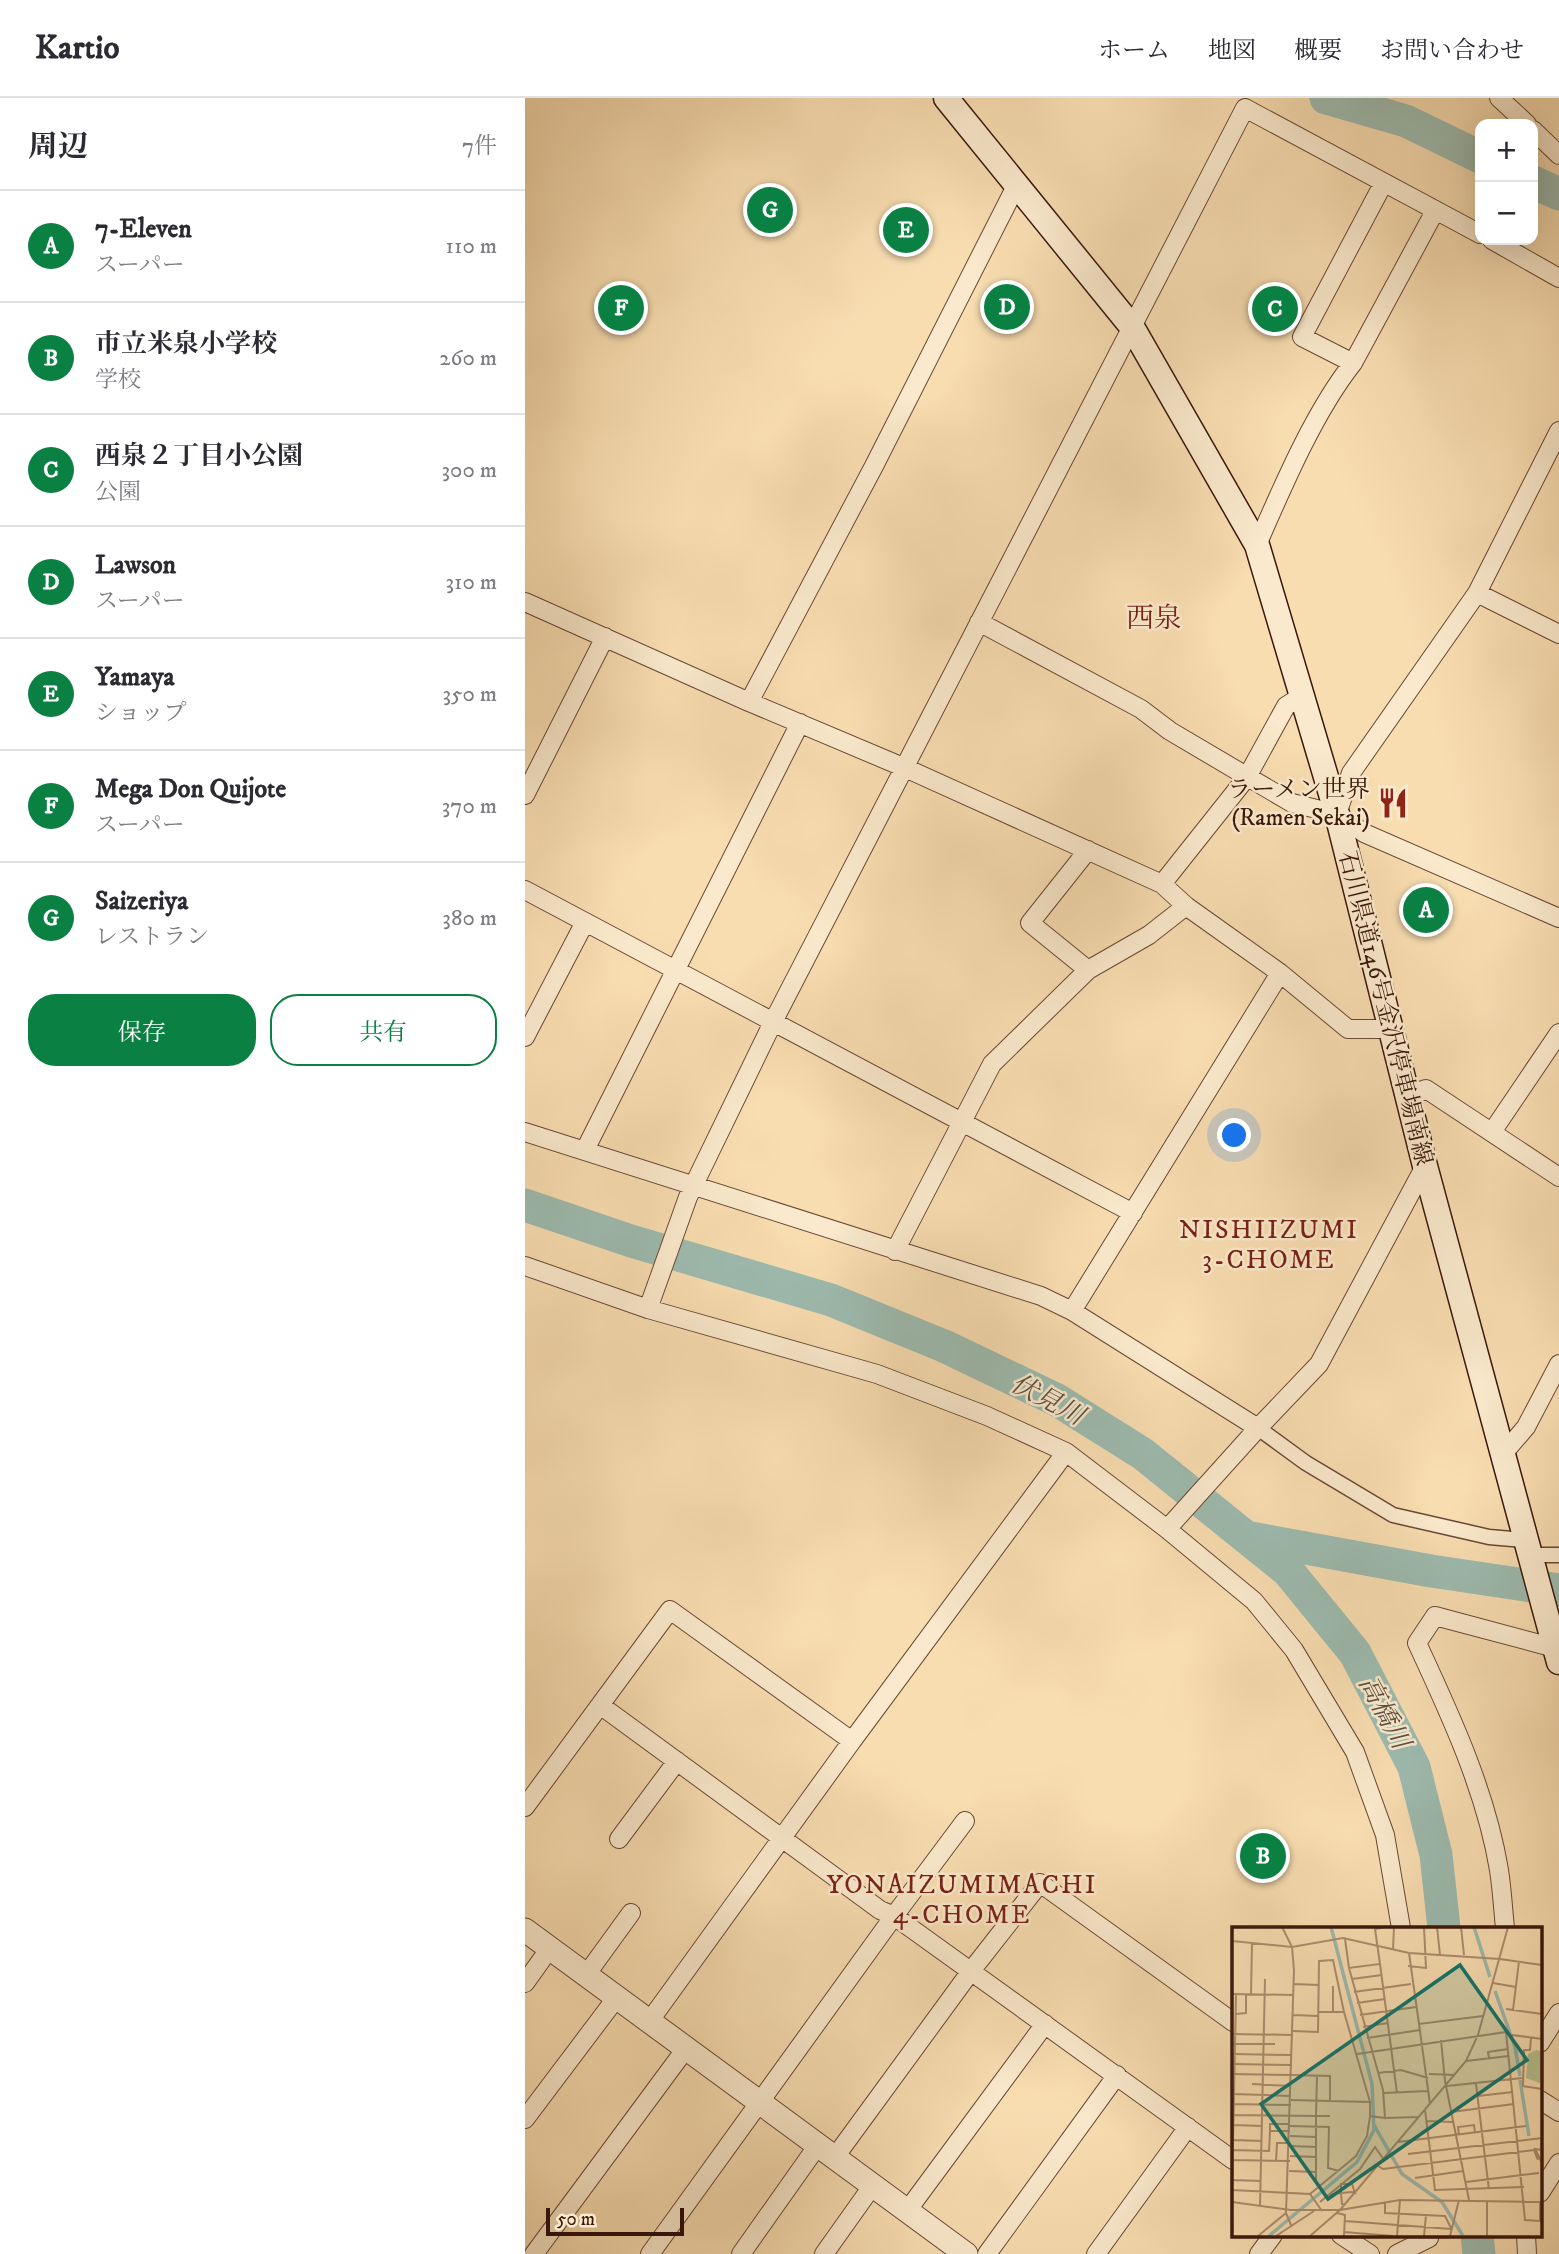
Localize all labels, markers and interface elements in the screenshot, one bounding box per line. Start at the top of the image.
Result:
text: Kartio [35,28,120,69]
text: ホーム [1098,36,1170,66]
text: 地図 [1208,36,1256,66]
text: 概要 [1294,36,1342,66]
text: お問い合わせ [1380,36,1524,66]
map controls [1475,119,1538,245]
button: + [1475,119,1538,182]
text: 周辺 [28,129,88,166]
text: 7件 [462,132,497,161]
button: − [1475,182,1538,245]
pin: G [747,184,793,236]
pin: E [883,204,929,256]
text: 7-Eleven [95,213,192,246]
text: A [44,232,58,261]
text: 110 m [446,232,497,261]
text: スーパー [95,251,185,280]
pin: D [984,281,1030,333]
pin: F [598,282,644,334]
pin: C [1252,283,1298,335]
text: 市立米泉小学校 [95,328,277,361]
text: B [44,344,58,373]
text: 260 m [439,344,497,373]
text: 学校 [95,366,141,395]
text: 西泉２丁目小公園 [95,440,303,473]
text: C [43,456,59,485]
text: 300 m [441,456,497,485]
text: 公園 [95,478,141,507]
text: Lawson [95,549,176,582]
text: D [42,568,60,597]
text: 310 m [445,568,497,597]
text: スーパー [95,587,185,616]
district label: 西泉 [1126,601,1182,636]
text: Yamaya [95,661,175,694]
text: E [43,680,59,709]
text: 350 m [442,680,497,709]
text: ショップ [95,699,187,728]
text: Mega Don Quijote [95,773,286,806]
place label: ラーメン世界 (Ramen Sekai) [1227,775,1370,833]
restaurant icon: ラーメン世界 (Ramen Sekai) [1376,786,1410,820]
text: F [44,792,58,821]
text: 370 m [442,792,497,821]
text: スーパー [95,811,185,840]
street label: 石川県道146号金沢停車場南線 [1331,848,1439,1169]
pin: A [1403,884,1449,936]
text: Saizeriya [95,885,188,918]
text: G [43,904,59,933]
text: 380 m [442,904,497,933]
text: レストラン [95,923,209,952]
button: 保存 [28,994,256,1066]
button: 共有 [270,994,497,1066]
your location [1217,1118,1251,1152]
district label: NISHIIZUMI 3-CHOME [1179,1214,1359,1277]
water label: 伏見川 [1005,1367,1092,1435]
water label: 高橋川 [1351,1671,1418,1758]
pin: B [1240,1830,1286,1882]
district label: YONAIZUMIMACHI 4-CHOME [826,1869,1098,1932]
inset map [1232,1927,1541,2236]
scale bar [546,2205,684,2237]
text: 50 m [557,2208,595,2231]

